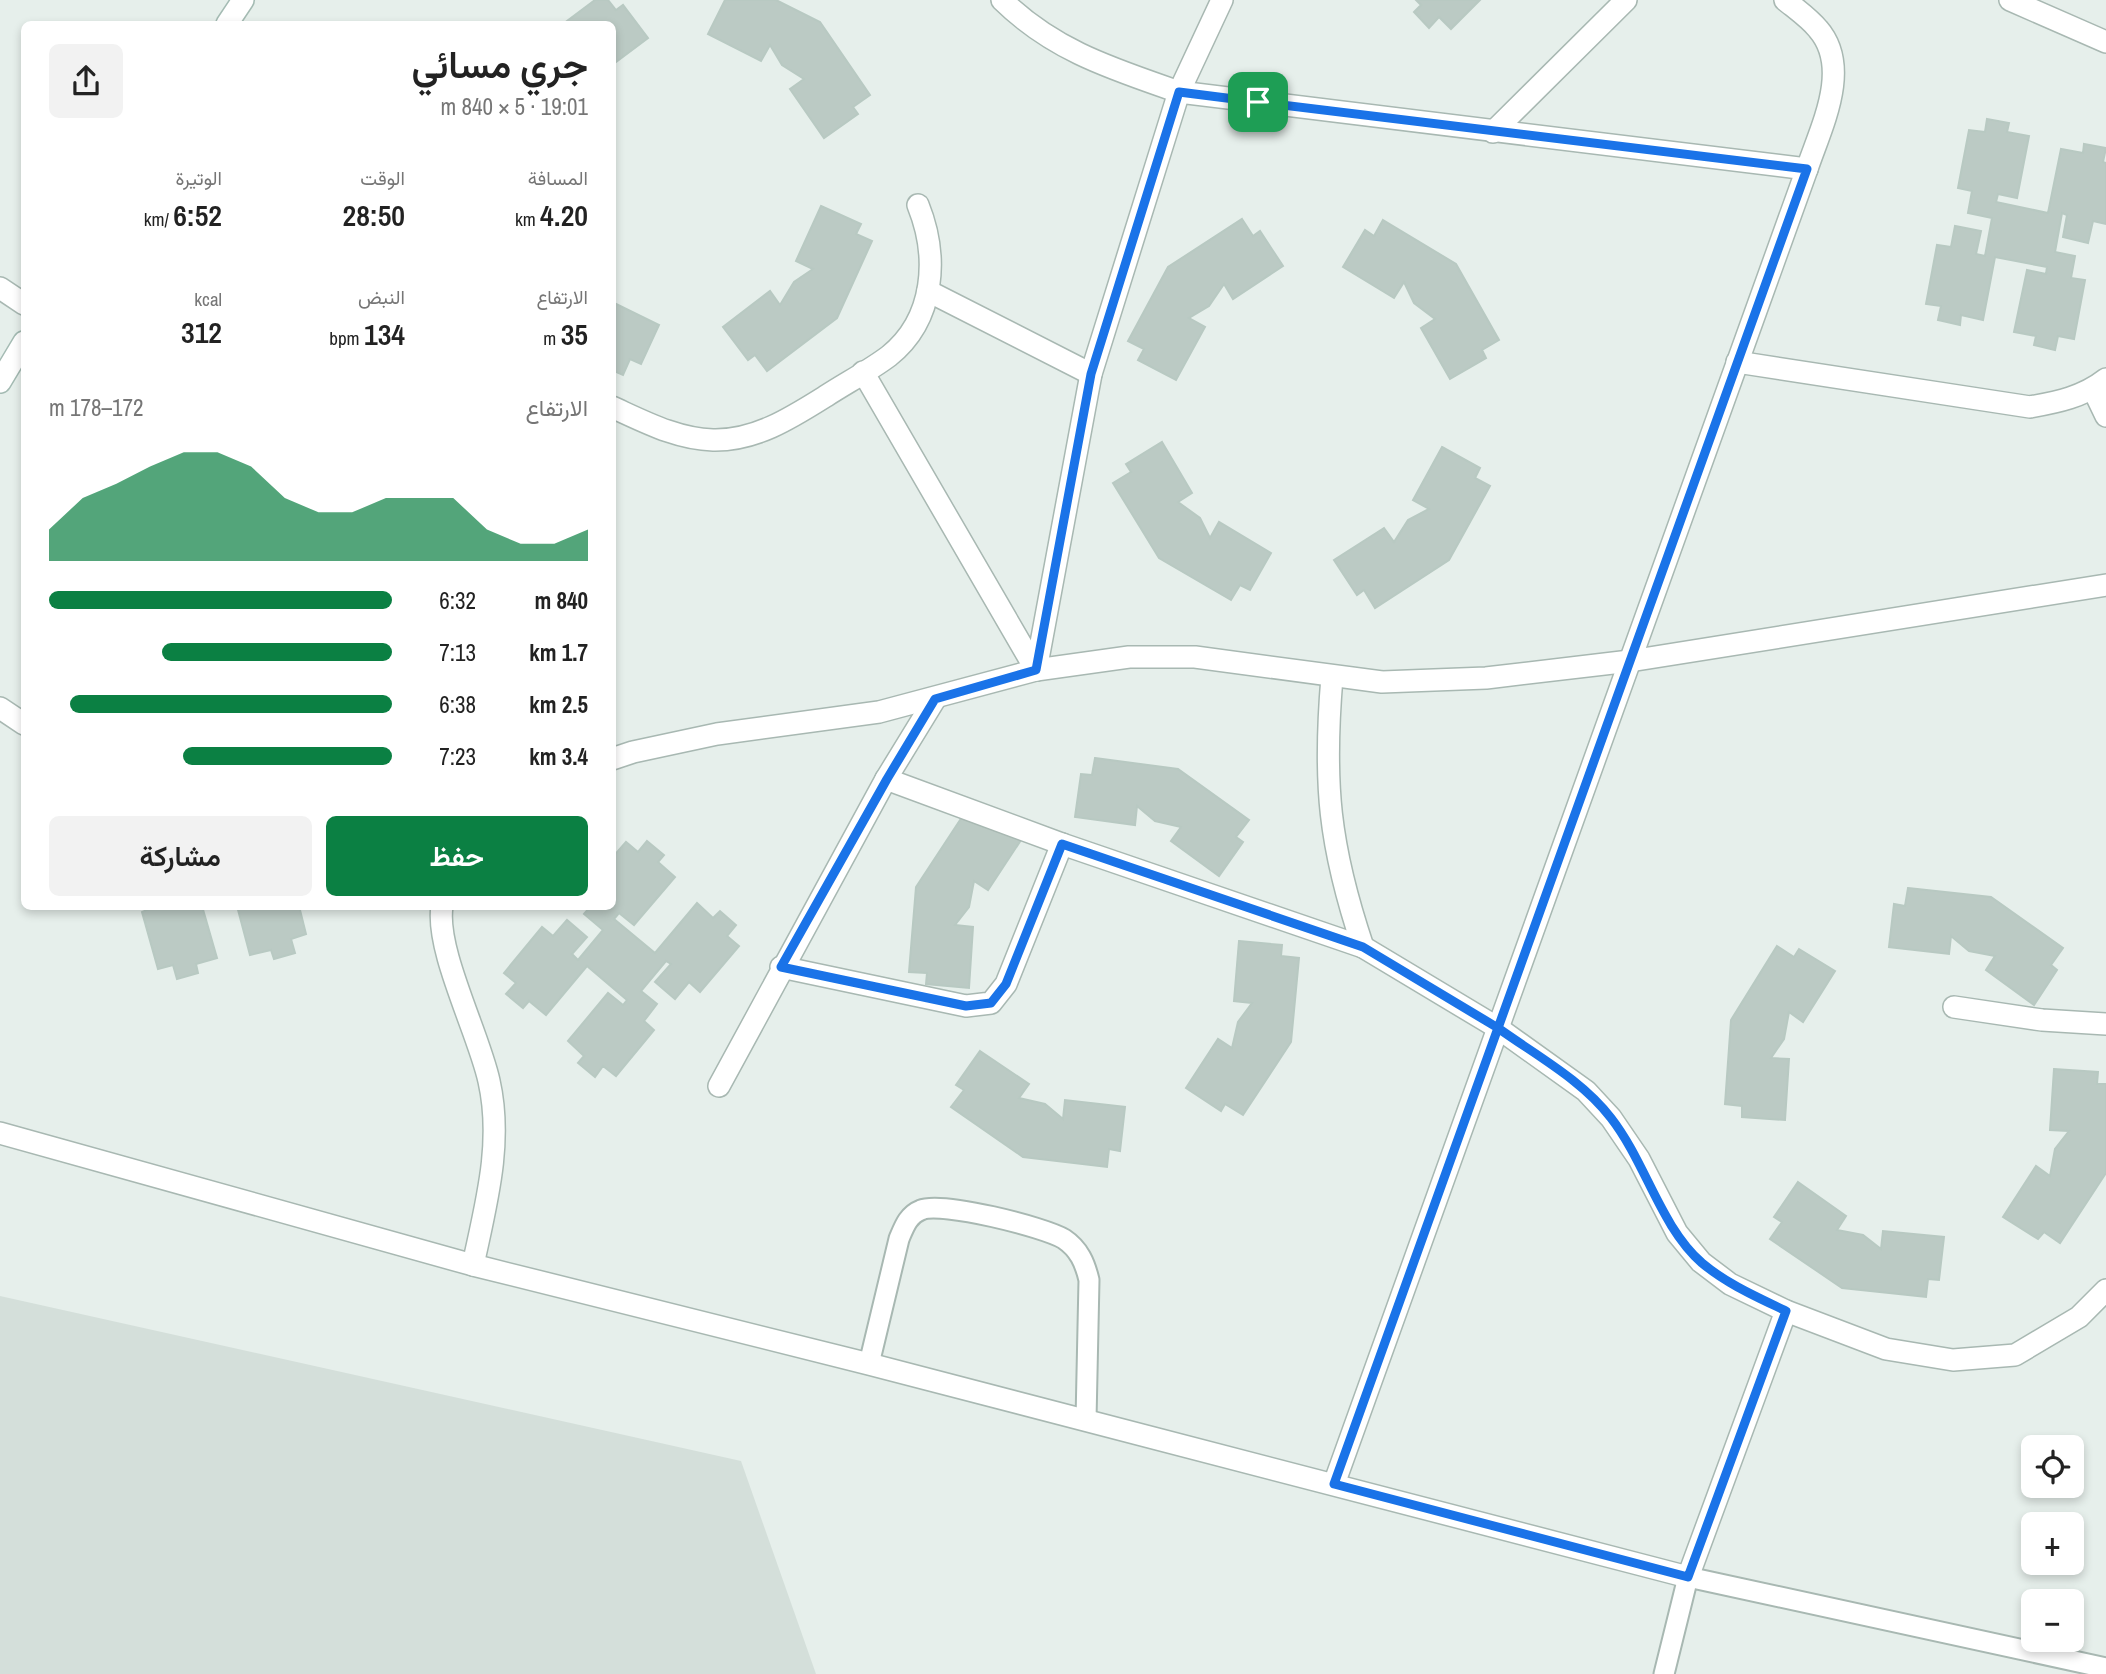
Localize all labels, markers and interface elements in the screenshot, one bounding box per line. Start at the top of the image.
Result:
text: جري مسائي [411,39,588,90]
button: share [49,44,123,118]
pin [1228,72,1288,132]
icon: arrive [1239,83,1277,121]
text: 19:01 · 5 × 840 m [441,91,588,122]
text: الوتيرة [176,165,222,191]
text: الوقت [360,165,405,191]
text: المسافة [528,165,588,191]
text: 6:52 [173,195,222,235]
text: 28:50 [343,195,405,235]
text: 4.20 [540,195,588,235]
text: /km [144,206,173,232]
text: km [515,206,540,232]
text: النبض [358,284,405,310]
text: الارتفاع [536,284,588,310]
text: kcal [194,286,222,312]
text: 312 [181,312,222,352]
text: 134 [364,314,405,354]
text: 35 [561,314,588,354]
text: bpm [329,325,364,351]
text: m [543,325,561,351]
text: 172–178 m [49,392,143,423]
text: الارتفاع [526,392,588,423]
text: 6:32 [439,585,476,616]
text: 840 m [535,585,588,616]
text: 7:13 [439,637,476,668]
text: 1.7 km [529,637,588,668]
text: 6:38 [439,689,476,720]
text: 2.5 km [529,689,588,720]
text: 7:23 [439,741,476,772]
text: 3.4 km [529,741,588,772]
button: مشاركة [49,816,312,896]
button: حفظ [326,816,588,896]
map controls [2021,1435,2084,1652]
button: locate [2021,1435,2084,1498]
button: + [2021,1512,2084,1575]
button: − [2021,1589,2084,1652]

